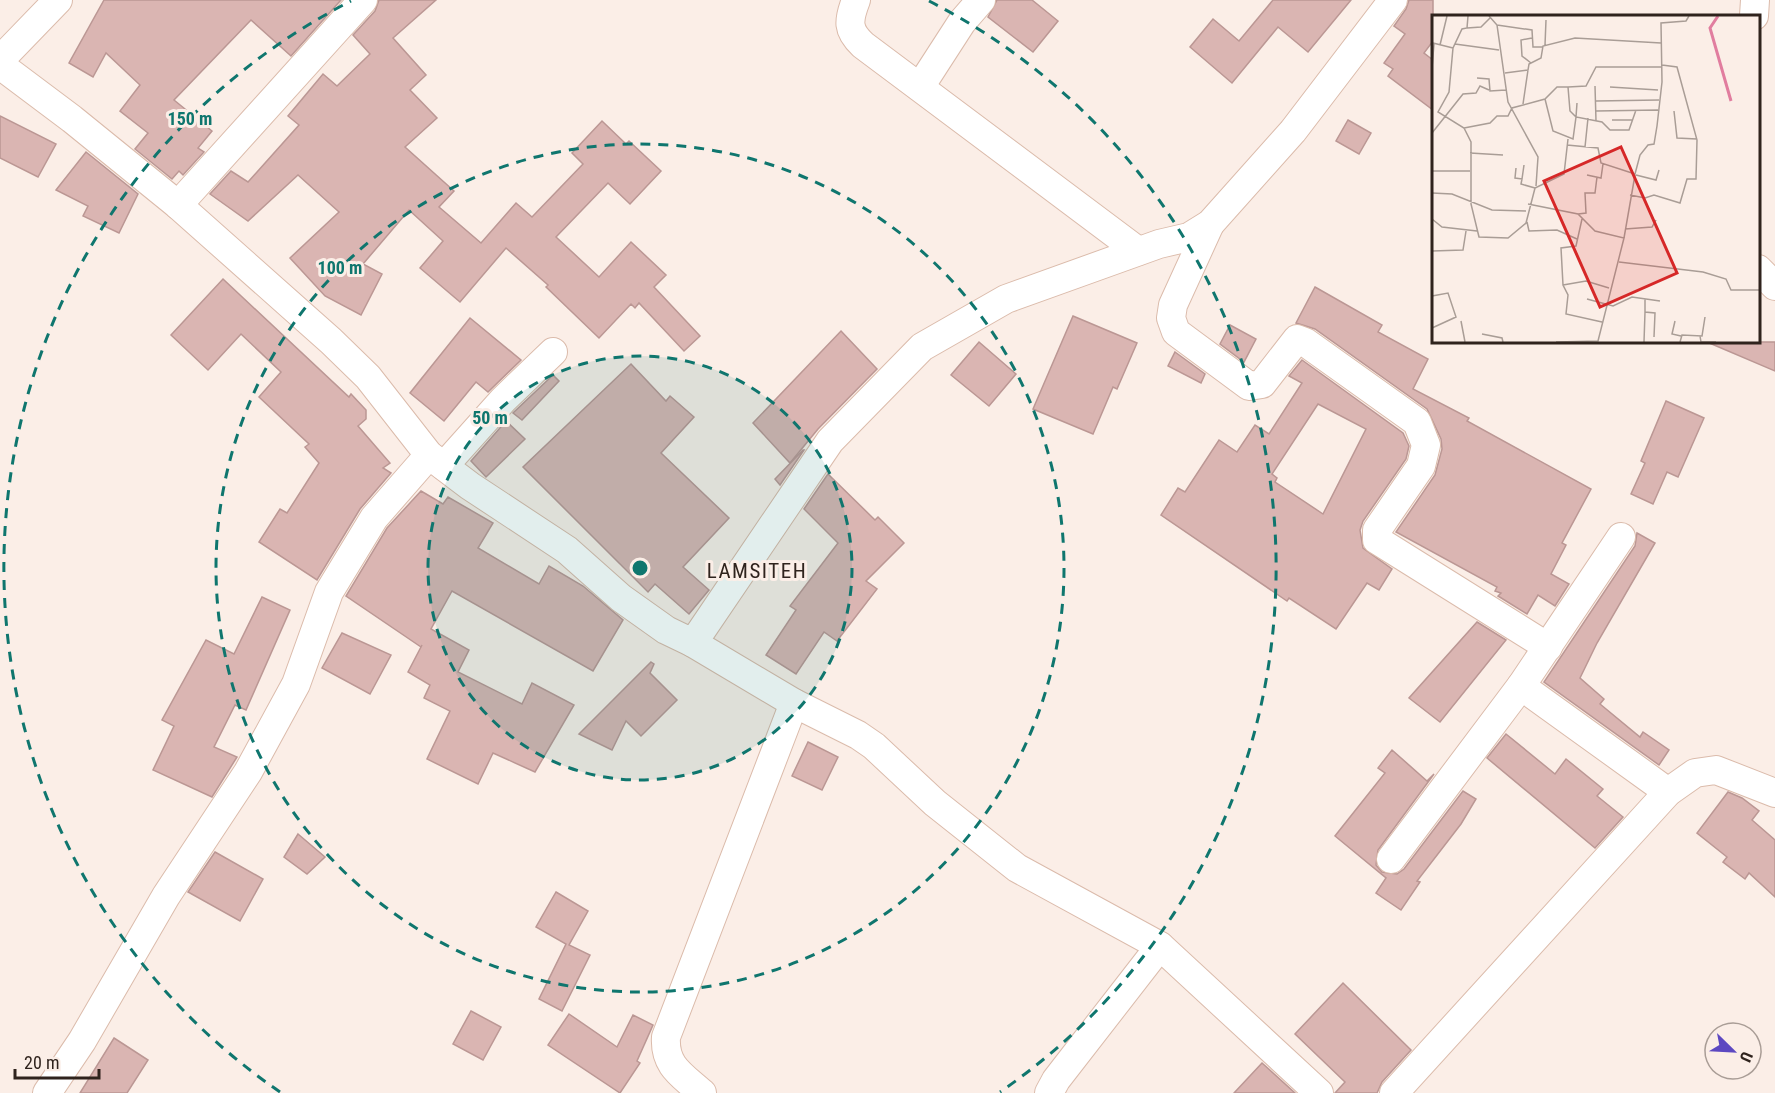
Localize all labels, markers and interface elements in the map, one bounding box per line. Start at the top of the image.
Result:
inset map [1432,15,1760,344]
text: 150 m [168,108,212,129]
text: 100 m [318,257,362,278]
text: 50 m [472,407,508,428]
centre of rings [630,558,650,578]
district label: LAMSITEH [707,559,807,583]
north arrow [1703,1021,1763,1081]
scale bar [15,1042,99,1080]
text: U [1736,1049,1757,1065]
text: 20 m [24,1052,59,1073]

